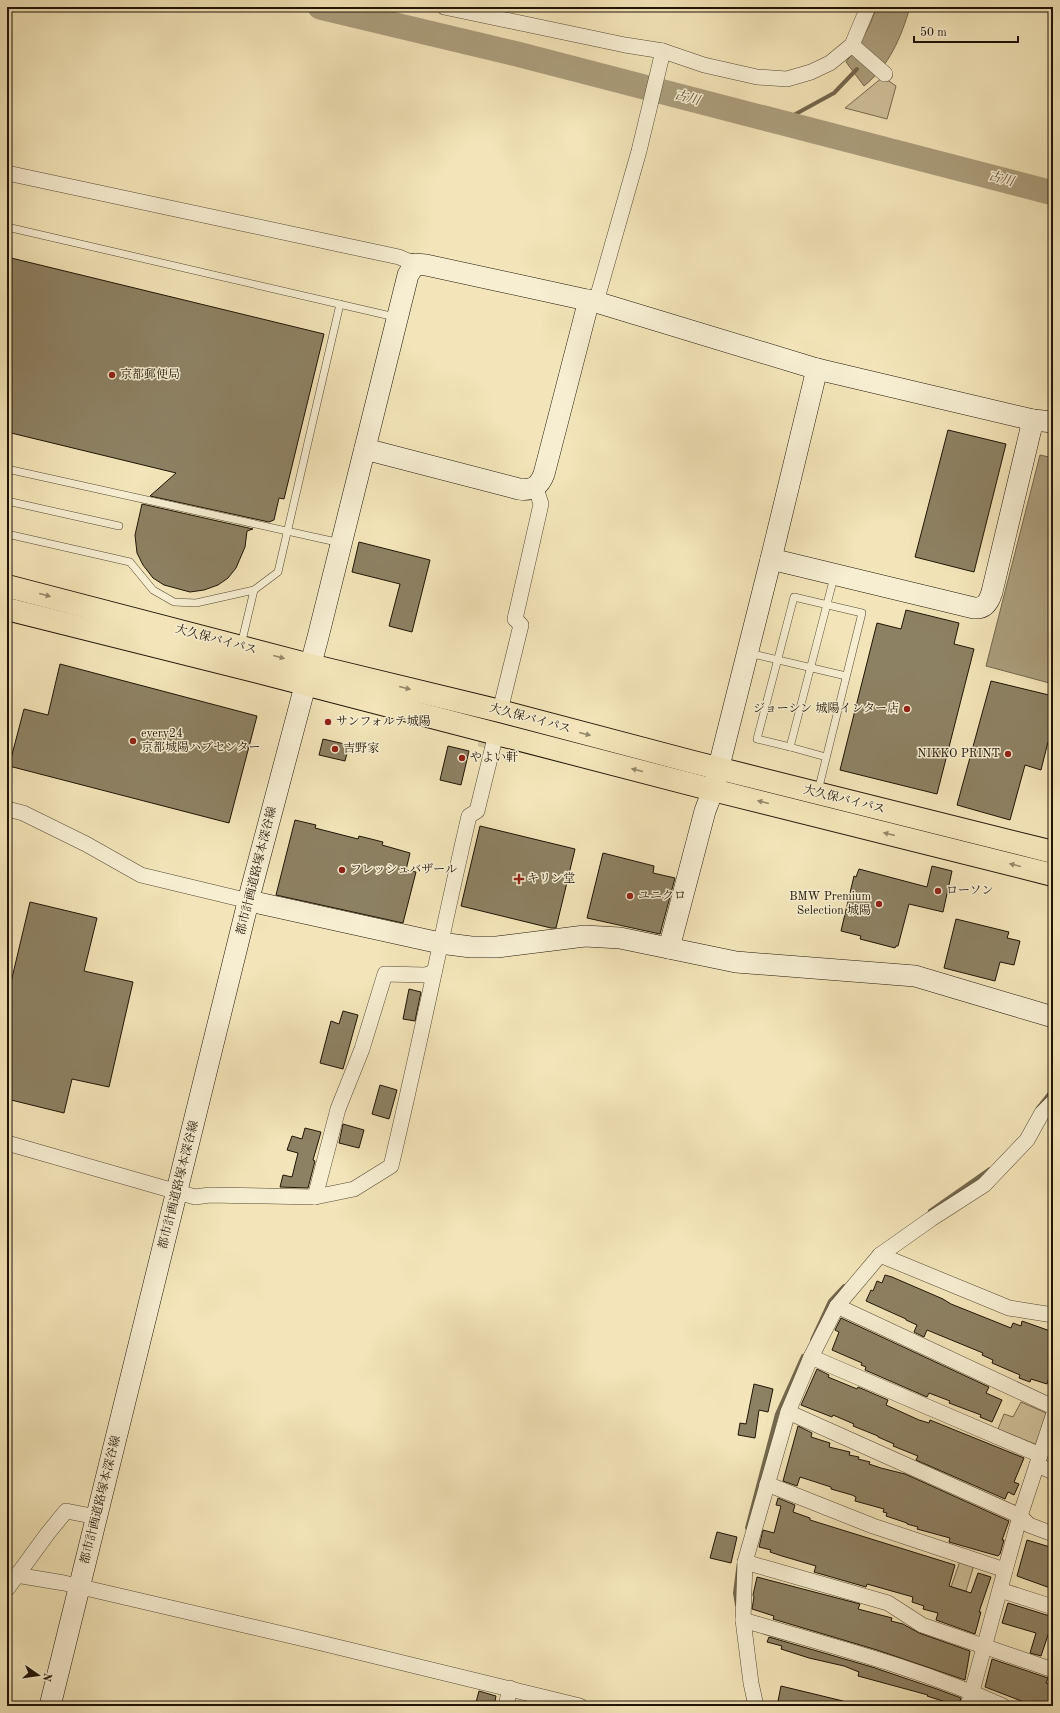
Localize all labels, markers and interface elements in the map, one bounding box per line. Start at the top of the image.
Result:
scale bar [914,18,1018,44]
text: 50 m [920,26,947,39]
water label: 古川 [673,87,703,108]
water label: 古川 [987,168,1017,189]
place label: 京都郵便局 [120,367,180,381]
marker: 京都郵便局 [107,370,117,380]
one-way arrow [39,593,51,599]
street label: 大久保バイパス [174,621,259,657]
one-way arrow [273,654,285,660]
one-way arrow [399,685,411,691]
street label: 大久保バイパス [488,700,573,736]
place label: ジョーシン 城陽インター店 [753,701,899,715]
marker: ジョーシン 城陽インター店 [902,704,912,714]
place label: サンフォルテ城陽 [336,715,431,728]
marker: サンフォルテ城陽 [323,717,333,727]
place label: every24 京都城陽ハブセンター [141,728,260,754]
one-way arrow [579,731,591,737]
marker: every24 京都城陽ハブセンター [128,736,138,746]
place label: 吉野家 [343,741,379,755]
marker: 吉野家 [330,744,340,754]
place label: NIKKO PRINT [917,748,1000,760]
marker: NIKKO PRINT [1003,749,1013,759]
place label: やよい軒 [470,750,518,764]
marker: やよい軒 [457,753,467,763]
one-way arrow [631,767,643,773]
street label: 大久保バイパス [802,782,887,816]
one-way arrow [757,799,769,805]
street label: 都市計画道路塚本深谷線 [233,805,279,936]
one-way arrow [883,830,895,836]
place label: フレッシュバザール [350,862,457,876]
one-way arrow [1009,862,1021,868]
marker: フレッシュバザール [337,865,347,875]
place label: キリン堂 [527,871,575,885]
marker: キリン堂 [514,874,524,884]
place label: ローソン [946,885,994,897]
marker: ローソン [933,886,943,896]
place label: ユニクロ [638,889,686,902]
marker: ユニクロ [625,891,635,901]
place label: BMW Premium Selection 城陽 [789,891,871,917]
marker: BMW Premium Selection 城陽 [874,899,884,909]
street label: 都市計画道路塚本深谷線 [155,1119,201,1250]
street label: 都市計画道路塚本深谷線 [77,1434,123,1565]
north arrow [18,1655,58,1695]
text: N [40,1672,53,1683]

